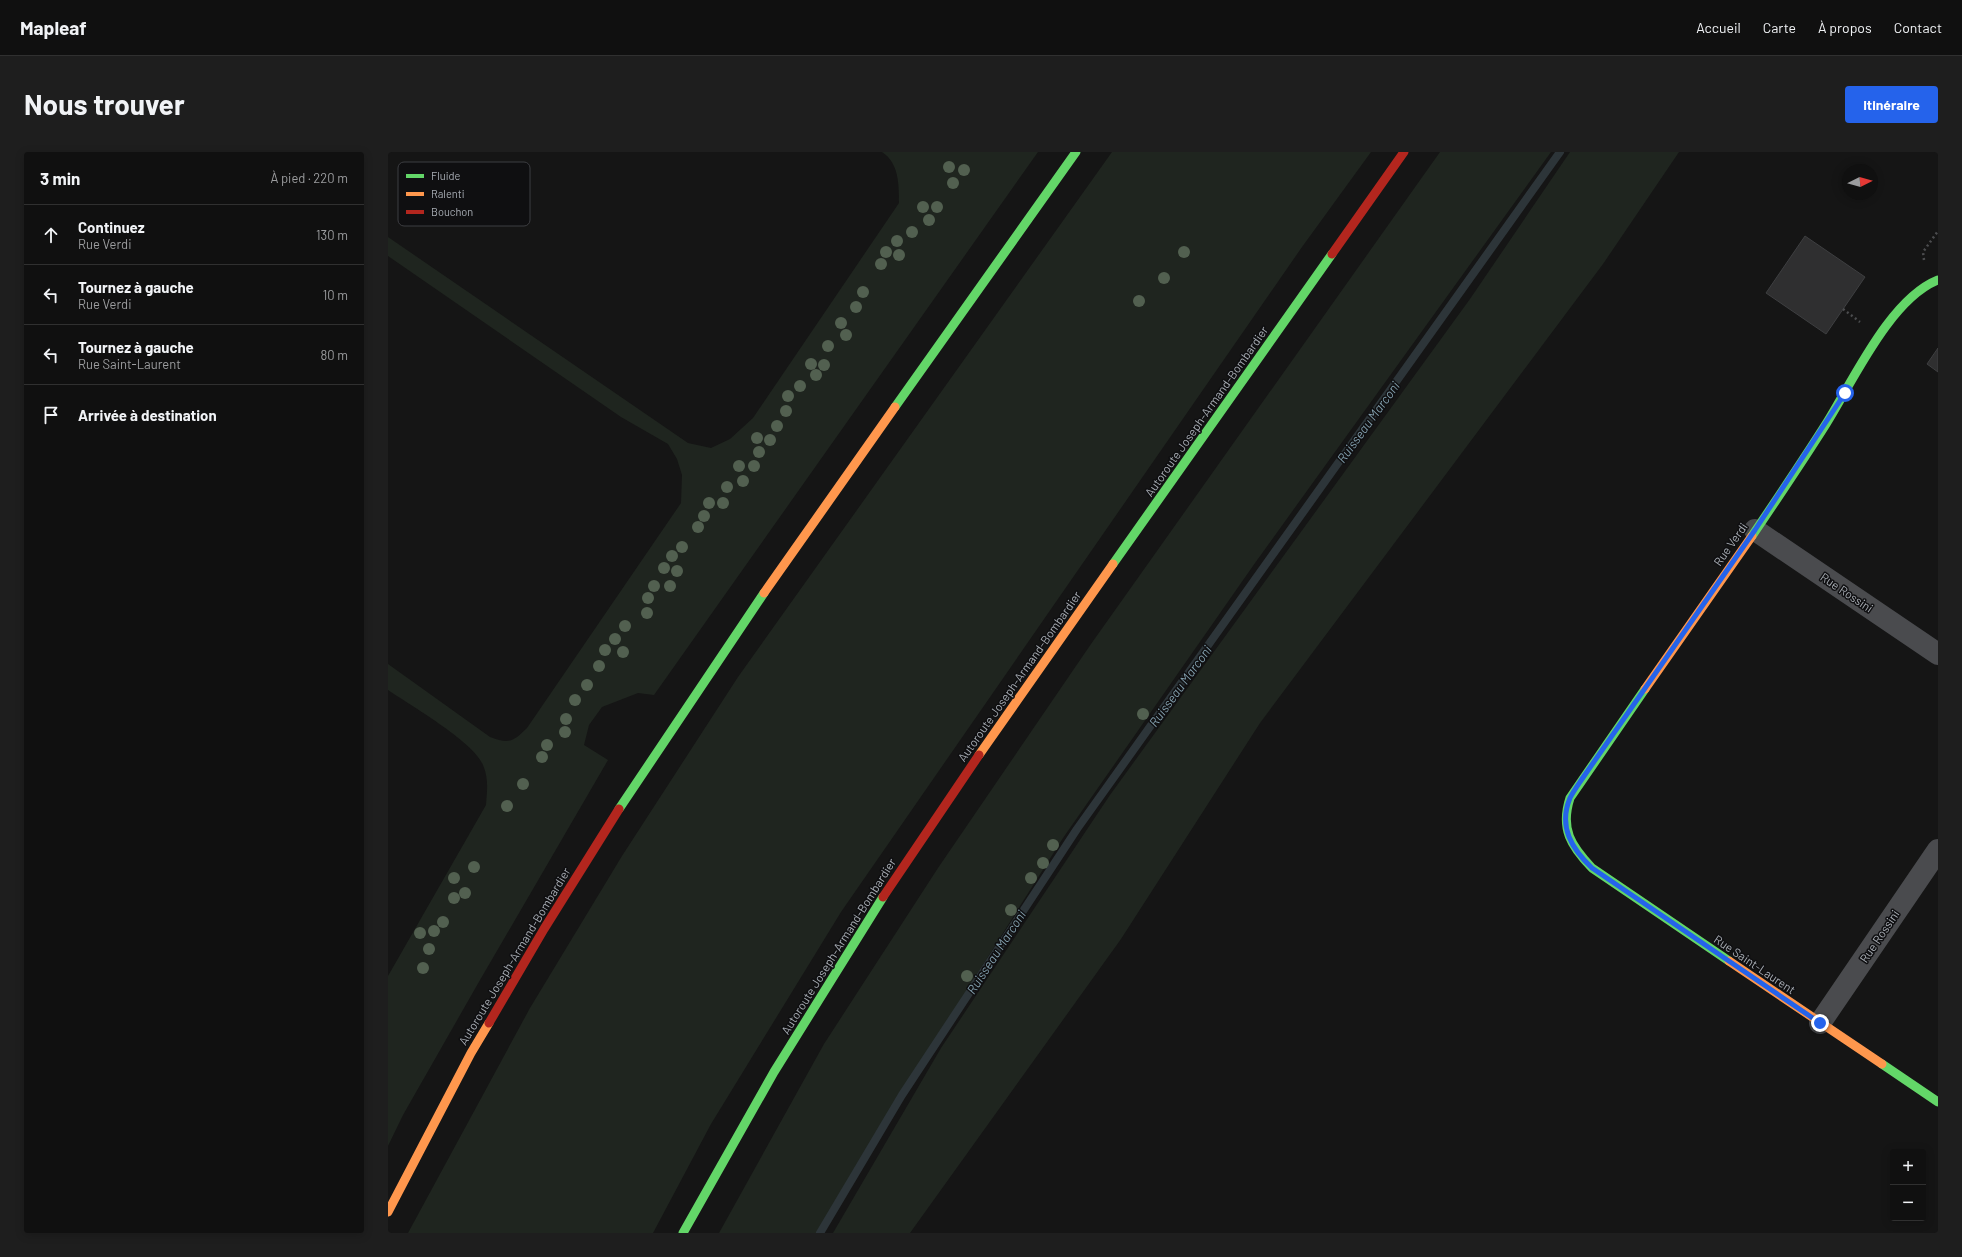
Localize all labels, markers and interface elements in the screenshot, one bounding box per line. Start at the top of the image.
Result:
text: Mapleaf [20,16,87,39]
text: Accueil [1696,19,1741,36]
text: Carte [1763,19,1796,36]
text: À propos [1818,19,1872,36]
text: Contact [1894,19,1942,36]
button: Itinéraire [1845,86,1938,123]
text: Nous trouver [24,87,185,121]
legend [398,162,530,226]
north arrow [1842,164,1878,200]
text: 3 min [40,168,80,188]
text: Fluide [431,169,460,182]
text: À pied · 220 m [270,170,348,186]
text: Ralenti [431,187,465,200]
text: Bouchon [431,205,473,218]
text: Continuez [78,218,145,236]
icon: ahead [40,224,62,246]
text: 130 m [316,227,348,243]
text: Rue Verdi [78,236,131,252]
text: Tournez à gauche [78,278,194,296]
icon: left [40,284,62,306]
text: 10 m [323,287,348,303]
text: Rue Verdi [78,296,131,312]
street label: Autoroute Joseph-Armand-Bombardier [1142,323,1271,499]
text: Tournez à gauche [78,338,194,356]
icon: left [40,344,62,366]
text: 80 m [321,347,348,363]
text: Rue Saint-Laurent [78,356,181,372]
water label: Ruisseau Marconi [1333,378,1403,466]
route start [1836,384,1854,402]
icon: arrive [40,404,62,426]
text: Arrivée à destination [78,406,217,424]
street label: Rue Verdi [1710,520,1750,568]
street label: Rue Rossini [1818,569,1876,615]
street label: Autoroute Joseph-Armand-Bombardier [955,588,1084,764]
water label: Ruisseau Marconi [1145,642,1215,730]
street label: Autoroute Joseph-Armand-Bombardier [778,855,899,1037]
street label: Autoroute Joseph-Armand-Bombardier [455,864,573,1047]
water label: Ruisseau Marconi [963,907,1029,997]
street label: Rue Rossini [1856,907,1902,965]
street label: Rue Saint-Laurent [1712,932,1798,996]
route end [1811,1014,1829,1032]
map controls [1890,1149,1926,1221]
button: + [1890,1149,1926,1185]
button: − [1890,1185,1926,1221]

